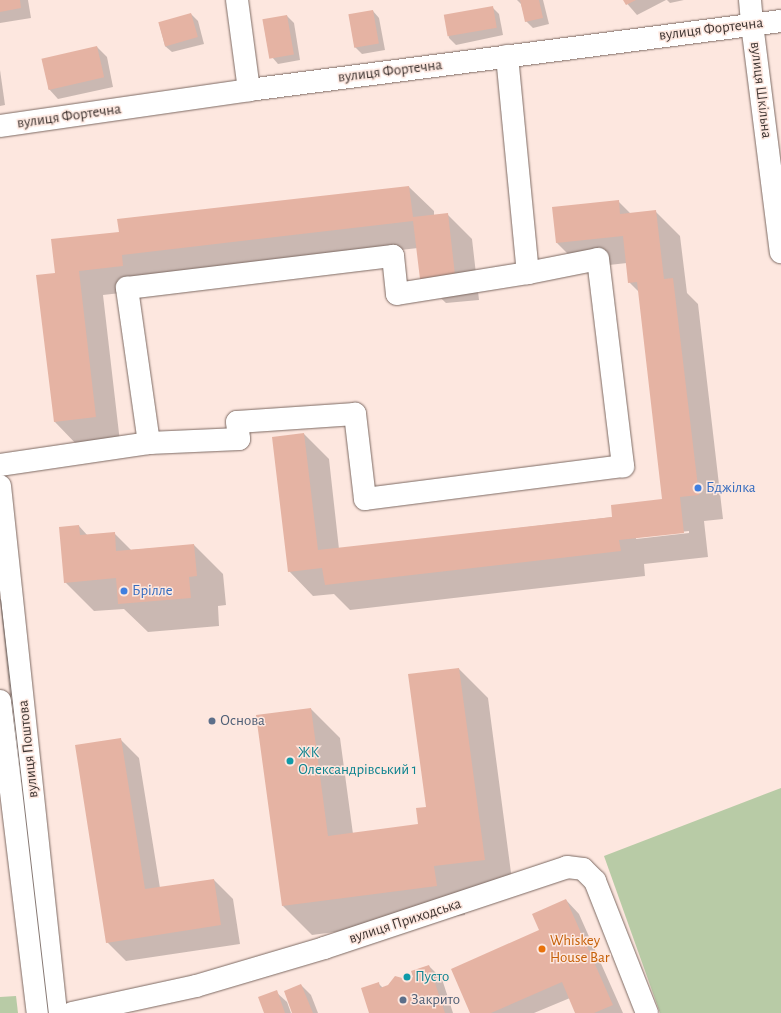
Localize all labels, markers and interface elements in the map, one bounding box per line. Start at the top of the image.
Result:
street label: вулиця Фортечна [658,14,764,44]
street label: вулиця Шкільна [746,41,776,139]
street label: вулиця Фортечна [337,56,443,86]
street label: вулиця Фортечна [16,100,122,132]
place label: Бджілка [706,479,756,497]
marker: Бджілка [693,483,703,493]
place label: Брілле [132,582,173,600]
marker: Брілле [119,586,129,596]
street label: вулиця Поштова [14,699,42,799]
place label: Основа [220,712,265,730]
marker: Основа [207,716,217,726]
place label: ЖК Олександрівський 1 [298,743,417,778]
marker: ЖК Олександрівський 1 [285,756,295,766]
street label: вулиця Приходська [347,894,463,948]
place label: Whiskey House Bar [550,931,610,966]
marker: Whiskey House Bar [537,944,547,954]
place label: Пусто [415,968,449,986]
marker: Пусто [402,972,412,982]
place label: Закрито [411,991,460,1009]
marker: Закрито [398,995,408,1005]

